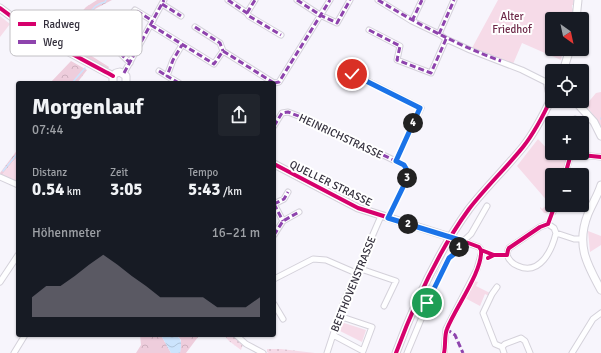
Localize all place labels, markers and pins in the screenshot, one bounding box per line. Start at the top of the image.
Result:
pin [335,57,369,91]
pin: 4 [403,113,423,133]
pin: 3 [397,168,417,188]
pin: 2 [398,214,418,234]
pin: 1 [449,237,469,257]
pin [410,286,444,320]

